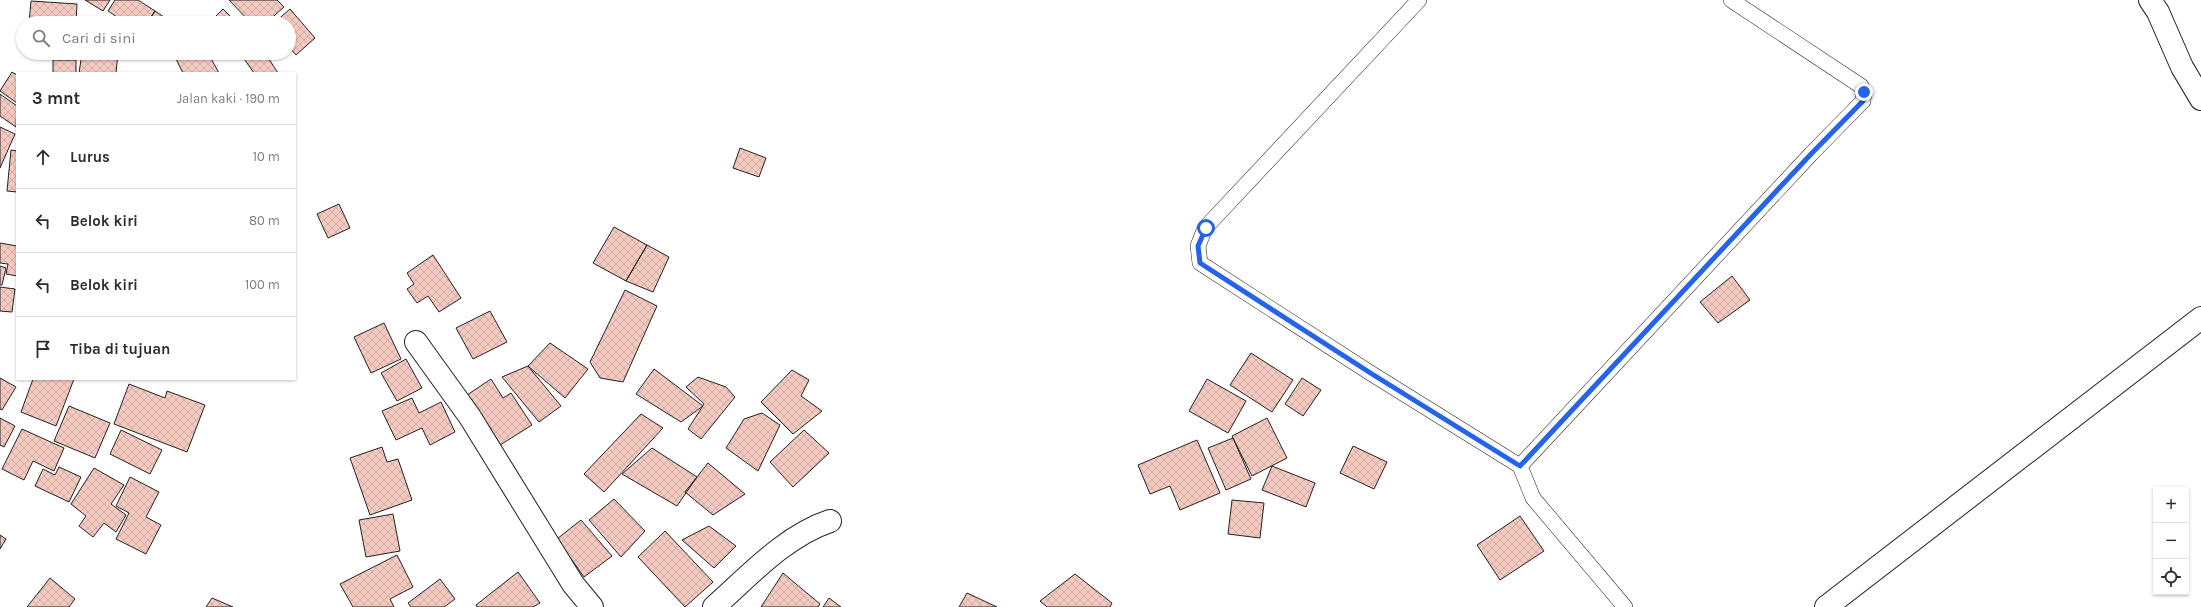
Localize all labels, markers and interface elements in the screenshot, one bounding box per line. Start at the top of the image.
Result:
search box [16,16,296,60]
icon: search [30,27,52,49]
text: Cari di sini [62,29,136,47]
route end [1855,83,1873,101]
text: 3 mnt [32,88,80,108]
text: Jalan kaki · 190 m [177,91,280,106]
icon: ahead [32,146,54,168]
text: Lurus [70,148,110,166]
text: 10 m [253,149,280,164]
icon: left [32,210,54,232]
text: Belok kiri [70,212,138,230]
text: 80 m [249,213,280,228]
route start [1197,219,1215,237]
icon: left [32,274,54,296]
text: Belok kiri [70,276,138,294]
text: 100 m [245,277,280,292]
icon: arrive [32,338,54,360]
text: Tiba di tujuan [70,340,170,358]
map controls [2153,487,2189,595]
button: + [2153,487,2189,523]
button: − [2153,523,2189,559]
button: locate [2153,559,2189,595]

